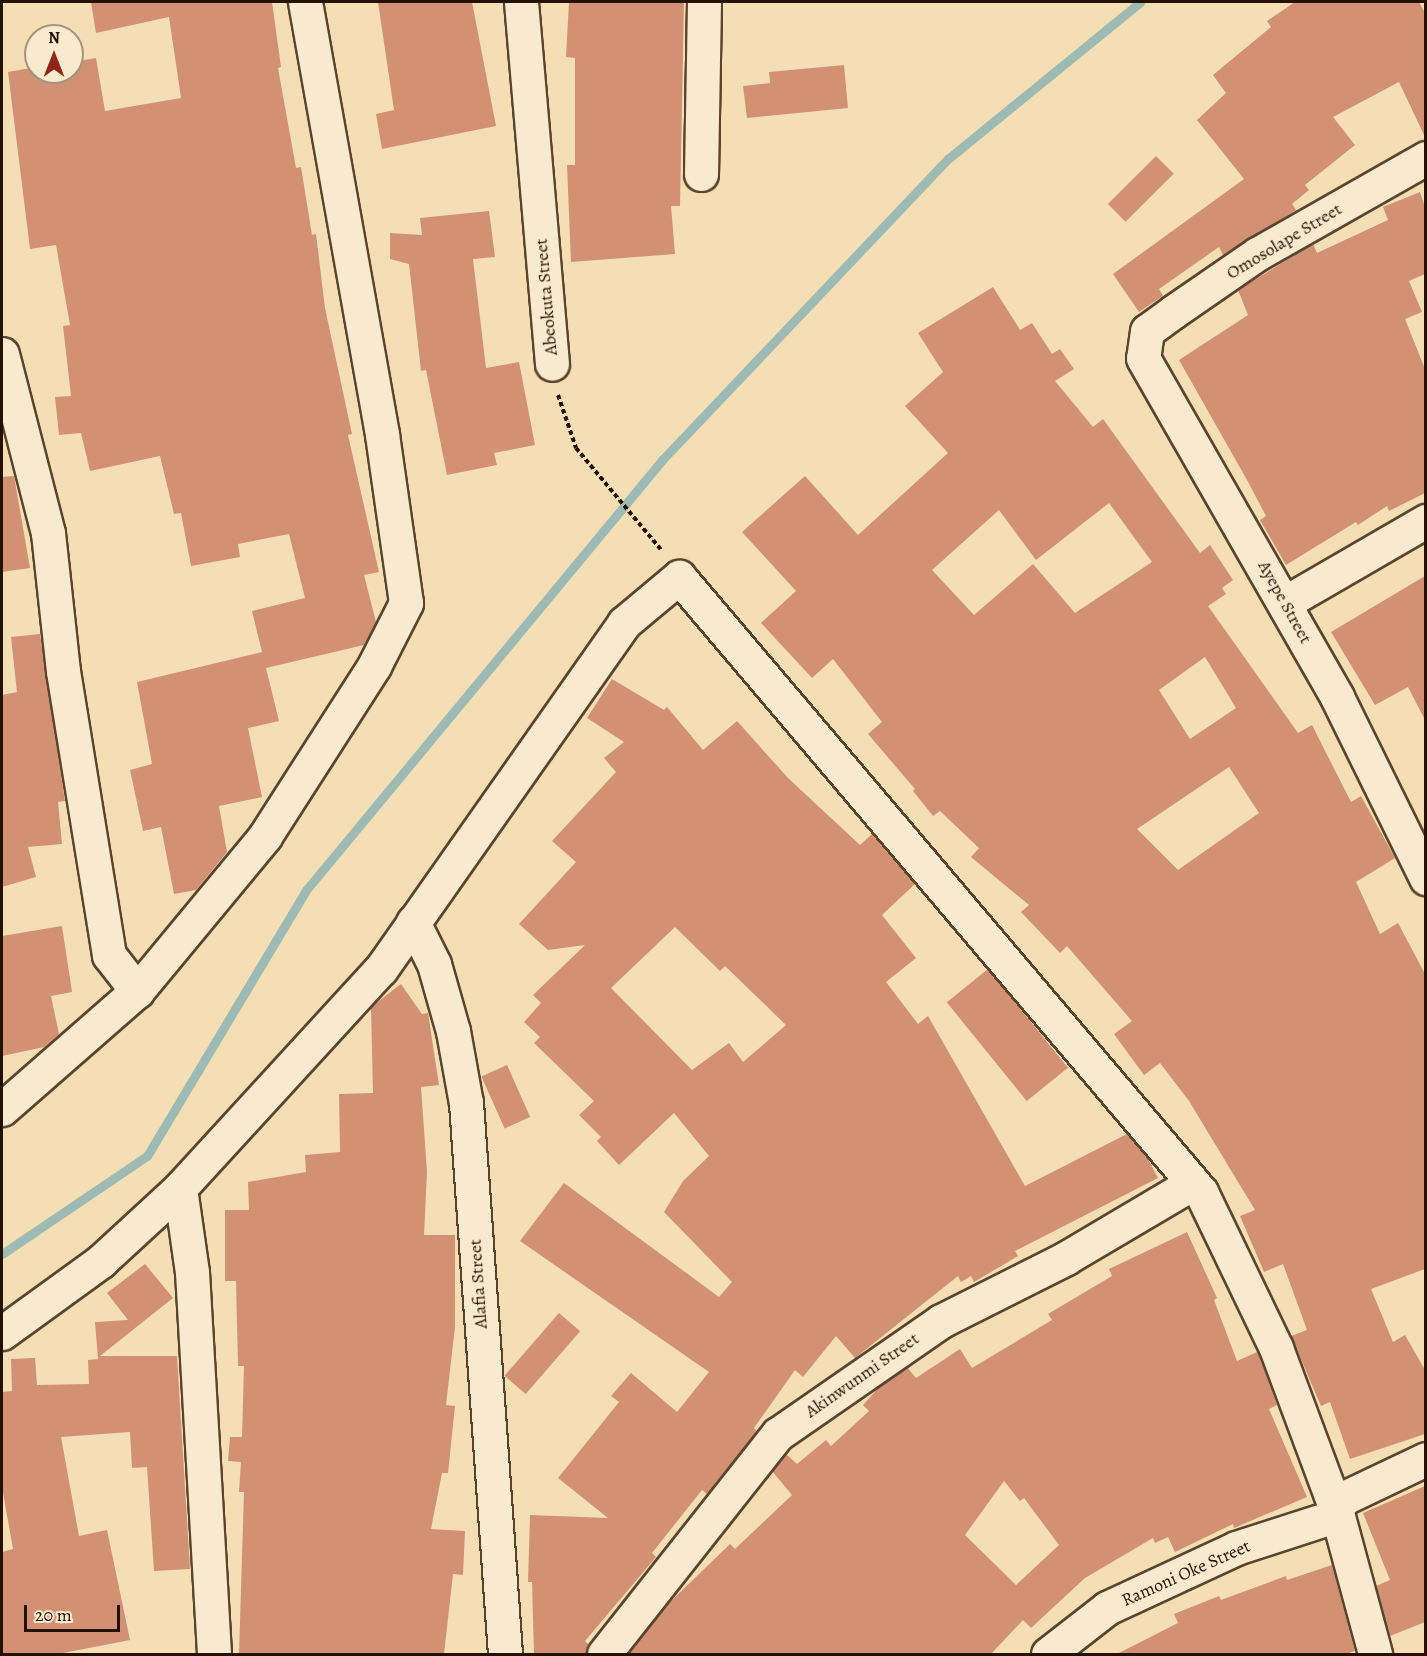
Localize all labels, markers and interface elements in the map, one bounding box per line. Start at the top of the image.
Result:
north arrow [24,24,84,84]
text: N [48,27,60,49]
street label: Omosolape Street [1222,198,1346,284]
street label: Abeokuta Street [530,238,562,356]
street label: Ayepe Street [1253,557,1317,647]
street label: Alafia Street [464,1238,492,1330]
street label: Akinwunmi Street [801,1328,923,1422]
street label: Ramoni Oke Street [1118,1535,1254,1611]
scale bar [27,1593,123,1631]
text: 20 m [35,1603,72,1627]

